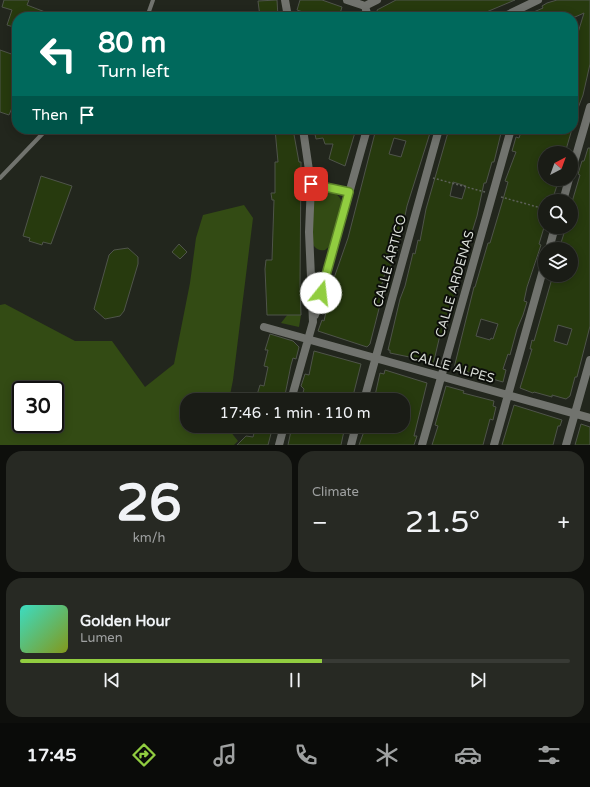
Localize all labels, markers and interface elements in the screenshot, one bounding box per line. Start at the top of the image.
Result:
text: 80 m [98,26,166,60]
icon: left [32,28,84,80]
text: Turn left [98,60,170,82]
icon: arrive [76,104,98,126]
text: Then [32,106,68,124]
north arrow [538,146,578,186]
map controls [538,146,578,282]
pin [294,167,328,201]
icon: arrive [300,173,322,195]
button: search [538,194,578,234]
street label: CALLE ÁRTICO [370,213,410,309]
street label: CALLE ARDENAS [432,229,478,339]
button: layers [538,242,578,282]
position arrow [300,272,342,314]
street label: CALLE ALPES [408,347,496,387]
speed limit sign: 30 [12,381,64,433]
text: 17:46 · 1 min · 110 m [220,404,370,422]
text: 26 [116,472,182,535]
text: Climate [312,484,359,500]
text: 21.5° [405,504,480,541]
text: − [312,510,328,536]
text: + [558,510,570,536]
text: km/h [133,530,165,546]
text: Golden Hour [80,612,170,630]
text: Lumen [80,630,123,646]
icon: previous [101,669,123,691]
icon: pause [284,669,306,691]
icon: next [467,669,489,691]
icon: directions [130,741,158,769]
icon: music [211,741,239,769]
icon: phone [292,741,320,769]
icon: climate [373,741,401,769]
icon: car [454,741,482,769]
icon: filters [535,741,563,769]
text: 17:45 [27,744,76,766]

